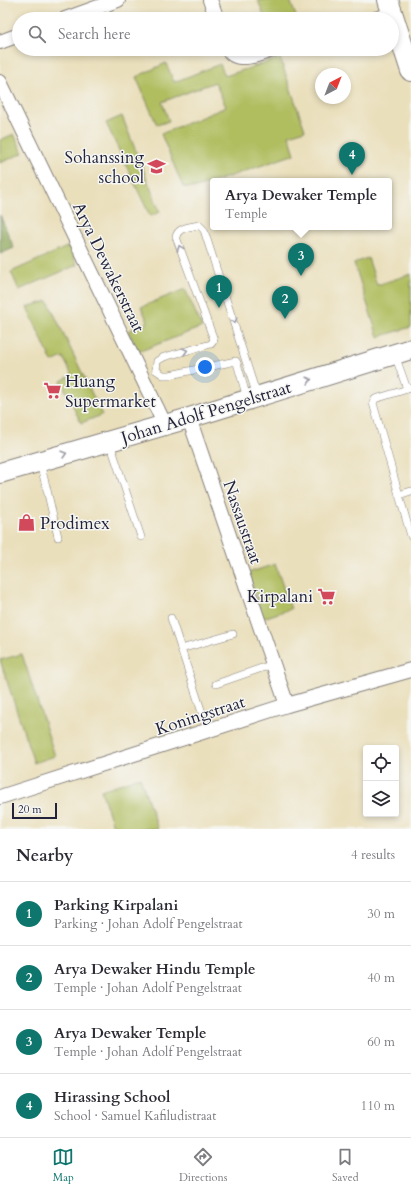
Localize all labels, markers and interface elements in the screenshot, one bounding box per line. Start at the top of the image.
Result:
search box [12,12,399,56]
icon: search [26,23,48,45]
text: Search here [58,24,131,44]
north arrow [315,68,351,104]
pin: 4 [339,142,365,175]
place label: Sohanssing school [65,146,145,189]
school or university icon: Sohanssing school [147,157,167,177]
popup [210,178,392,230]
text: Arya Dewaker Temple [225,185,377,205]
street label: Arya Dewakerstraat [67,198,150,337]
text: Temple [225,205,267,223]
pin: 3 [288,243,314,276]
one-way arrow [176,245,184,252]
pin: 1 [206,275,232,308]
pin: 2 [272,286,298,319]
one-way arrow [229,317,238,324]
one-way arrow [181,347,188,356]
your location [195,357,215,377]
place label: Huang Supermarket [65,370,157,413]
street label: Johan Adolf Pengelstraat [115,375,295,450]
one-way arrow [306,376,313,385]
supermarket icon: Huang Supermarket [42,381,62,401]
one-way arrow [61,450,68,459]
street label: Nassaustraat [217,477,268,568]
place label: Prodimex [40,512,110,535]
shop icon: Prodimex [17,513,37,533]
place label: Kirpalani [247,585,313,608]
supermarket icon: Kirpalani [316,586,336,606]
street label: Koningstraat [152,690,248,741]
map controls [363,745,399,817]
button: locate [363,745,399,781]
button: layers [363,781,399,817]
scale bar [12,801,57,820]
text: 20 m [18,802,42,817]
text: Nearby [16,844,73,867]
text: 4 results [351,846,395,864]
text: Parking Kirpalani [54,895,178,915]
text: 1 [26,905,32,923]
text: 30 m [367,905,395,923]
text: Parking · Johan Adolf Pengelstraat [54,915,243,933]
text: Arya Dewaker Hindu Temple [54,959,255,979]
text: 2 [26,969,32,987]
text: 40 m [367,969,395,987]
text: Temple · Johan Adolf Pengelstraat [54,979,242,997]
text: Arya Dewaker Temple [54,1023,206,1043]
text: 3 [26,1033,32,1051]
text: 60 m [367,1033,395,1051]
text: Temple · Johan Adolf Pengelstraat [54,1043,242,1061]
text: Hirassing School [54,1087,170,1107]
text: 4 [26,1097,32,1115]
text: 110 m [361,1097,395,1115]
text: School · Samuel Kafiludistraat [54,1107,216,1125]
tab: Map [52,1146,74,1185]
tab: Directions [179,1146,227,1185]
tab: Saved [332,1146,359,1185]

